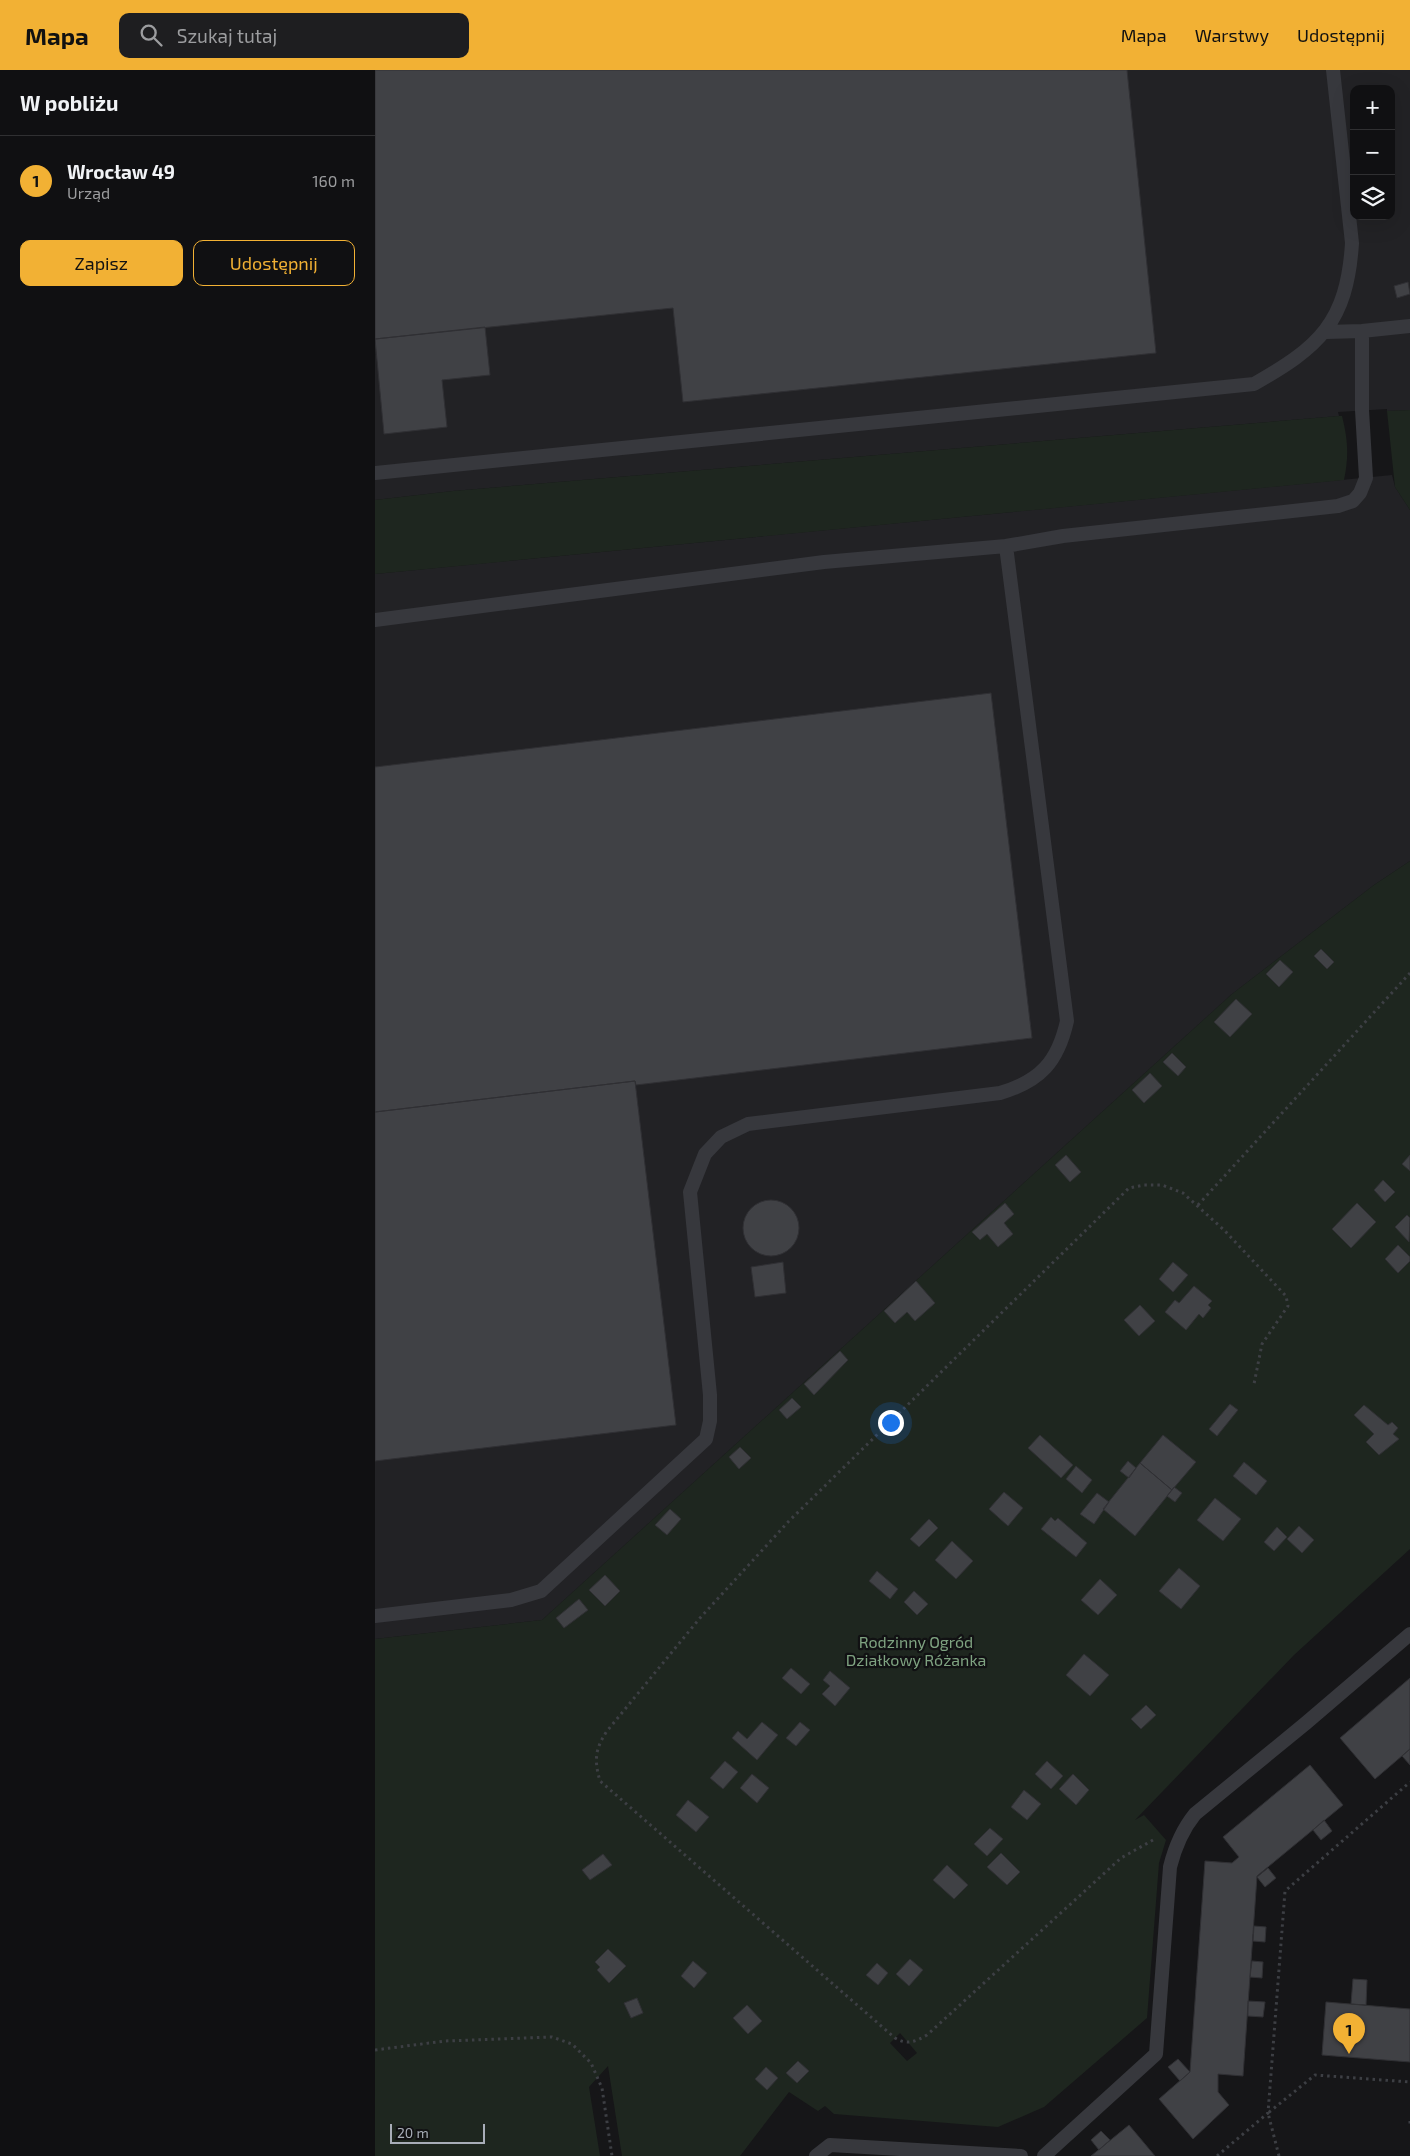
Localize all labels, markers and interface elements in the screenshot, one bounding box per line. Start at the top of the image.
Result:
search box [119,13,469,58]
text: Mapa [25,21,89,50]
icon: search [137,21,165,49]
text: Szukaj tutaj [177,24,277,47]
text: Mapa [1121,24,1167,46]
text: Warstwy [1195,24,1269,46]
text: Udostępnij [1297,24,1385,46]
map controls [1350,85,1395,220]
button: + [1350,85,1395,130]
text: W pobliżu [20,90,119,115]
button: − [1350,130,1395,175]
text: Wrocław 49 [67,160,175,183]
text: 1 [33,171,39,190]
text: 160 m [312,171,355,190]
button: layers [1350,175,1395,220]
text: Urząd [67,183,110,202]
button: Zapisz [20,240,183,286]
button: Udostępnij [193,240,355,286]
your location [878,1410,904,1436]
park label: Rodzinny Ogród Działkowy Różanka [846,1632,986,1669]
pin: 1 [1333,2013,1365,2054]
scale bar [390,2121,485,2144]
text: 20 m [397,2124,429,2141]

